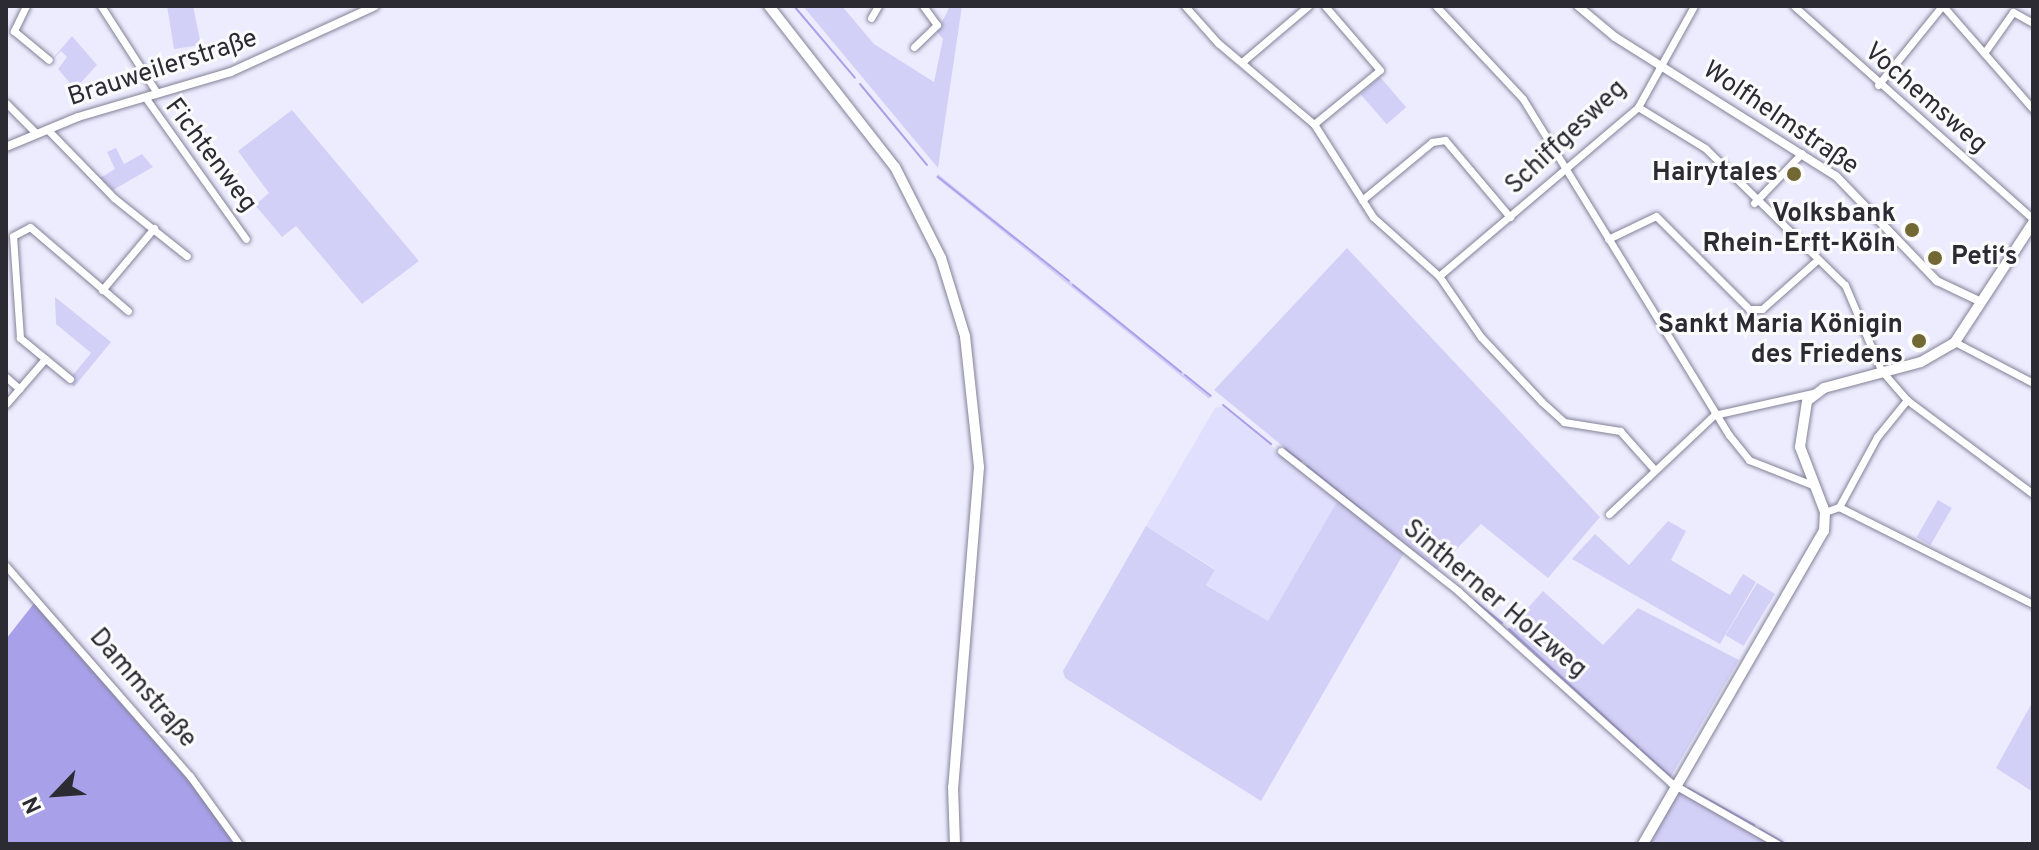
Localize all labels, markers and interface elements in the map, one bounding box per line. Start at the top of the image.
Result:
street label: Brauweilerstraße [64,24,262,114]
street label: Vochemsweg [1857,37,1993,161]
street label: Wolfhelmstraße [1696,55,1864,183]
street label: Schiffgesweg [1500,74,1634,202]
street label: Fichtenweg [157,93,263,219]
place label: Hairytales [1652,158,1778,190]
marker: Hairytales [1785,165,1803,183]
place label: Volksbank Rhein-Erft-Köln [1702,199,1896,260]
marker: Volksbank Rhein-Erft-Köln [1903,221,1921,239]
place label: Peti‘s [1951,242,2018,274]
marker: Peti‘s [1926,249,1944,267]
place label: Sankt Maria Königin des Friedens [1658,310,1903,372]
marker: Sankt Maria Königin des Friedens [1910,332,1928,350]
street label: Sintherner Holzweg [1396,514,1592,686]
street label: Dammstraße [82,623,202,755]
north arrow [16,754,96,834]
text: N [18,791,49,817]

